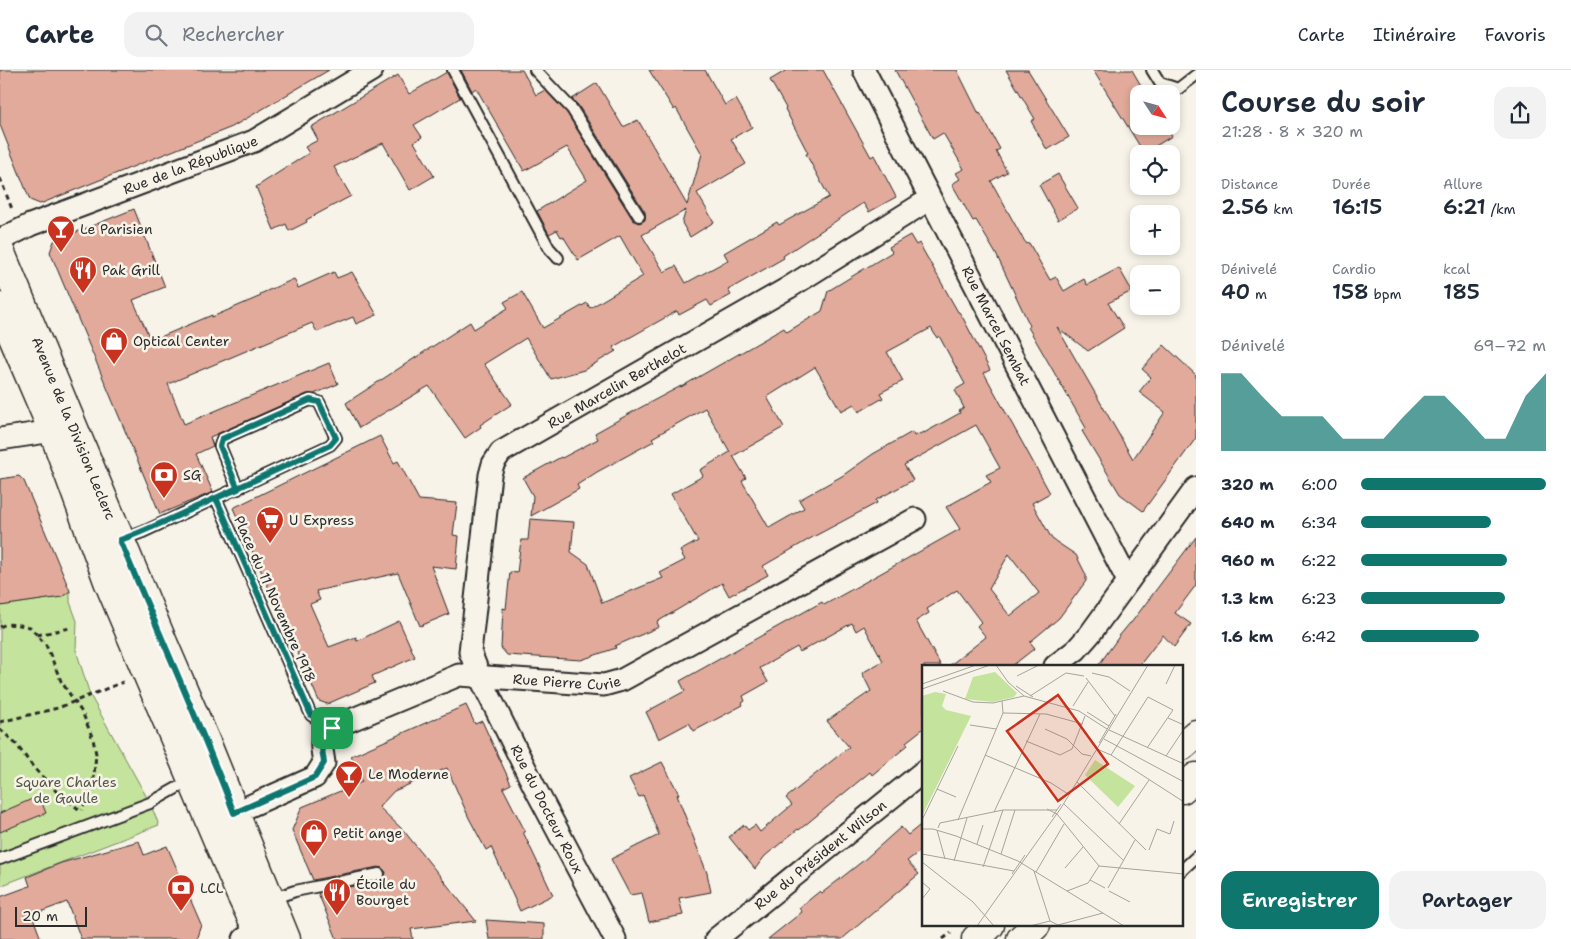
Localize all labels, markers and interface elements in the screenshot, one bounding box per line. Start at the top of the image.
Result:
search box [124,12,474,57]
text: Carte [25,19,94,51]
icon: search [142,21,170,49]
text: Rechercher [182,22,285,47]
text: Carte [1298,23,1345,47]
text: Itinéraire [1373,23,1457,47]
text: Favoris [1485,23,1546,47]
text: Course du soir [1221,83,1426,121]
north arrow [1130,85,1180,135]
map controls [1130,85,1180,315]
button: share [1494,87,1546,139]
text: 21:28 · 8 × 320 m [1221,121,1363,142]
street label: Rue de la République [121,131,260,198]
button: locate [1130,145,1180,195]
text: Distance [1221,175,1278,193]
text: Durée [1332,175,1371,193]
text: Allure [1443,175,1483,193]
text: 2.56 [1221,193,1269,221]
text: 16:15 [1332,193,1382,221]
text: 6:21 [1443,193,1486,221]
text: km [1269,200,1293,218]
text: /km [1486,200,1516,218]
button: + [1130,205,1180,255]
bar icon: Le Parisien [46,214,76,253]
place label: Le Parisien [80,220,153,238]
restaurant icon: Pak Grill [68,255,98,294]
text: Dénivelé [1221,260,1277,278]
text: Cardio [1332,260,1376,278]
text: kcal [1443,260,1470,278]
place label: Pak Grill [102,261,161,279]
street label: Rue Marcel Sembat [958,263,1034,389]
button: − [1130,265,1180,315]
text: 40 [1221,278,1250,306]
text: 158 [1332,278,1369,306]
text: 185 [1443,278,1480,306]
text: m [1250,285,1267,303]
text: bpm [1369,285,1402,303]
shop icon: Optical Center [99,326,129,365]
place label: Optical Center [133,332,230,350]
street label: Avenue de la Division Leclerc [28,334,120,522]
text: Dénivelé [1221,335,1285,356]
text: 69–72 m [1473,335,1546,356]
street label: Rue Marcelin Berthelot [544,339,689,432]
bank icon: SG [149,460,179,499]
place label: SG [183,466,202,484]
text: 320 m [1221,474,1274,495]
text: 6:00 [1301,474,1338,495]
supermarket icon: U Express [255,505,285,544]
place label: U Express [289,511,354,529]
text: 640 m [1221,512,1275,533]
text: 6:34 [1301,512,1337,533]
street label: Place du 11 Novembre 1918 [230,513,320,685]
text: 960 m [1221,550,1274,571]
text: 6:22 [1301,550,1337,571]
text: 1.3 km [1221,588,1274,609]
text: 6:23 [1301,588,1337,609]
text: 1.6 km [1221,626,1273,647]
text: 6:42 [1301,626,1336,647]
inset map [922,665,1184,926]
street label: Rue Pierre Curie [512,670,623,694]
pin [311,707,353,749]
icon: arrive [318,714,346,742]
street label: Rue du Docteur Roux [507,742,587,876]
bar icon: Le Moderne [334,759,364,798]
place label: Le Moderne [368,765,449,783]
park label: Square Charles de Gaulle [15,773,117,807]
street label: Rue du Président Wilson [751,796,890,914]
shop icon: Petit ange [299,818,329,857]
place label: Petit ange [333,824,403,842]
button: Enregistrer [1221,871,1379,929]
button: Partager [1389,871,1546,929]
bank icon: LCL [166,873,196,912]
place label: Étoile du Bourget [356,875,416,909]
restaurant icon: Étoile du Bourget [322,877,352,916]
place label: LCL [200,879,224,897]
scale bar [15,904,88,927]
text: 20 m [22,907,58,925]

